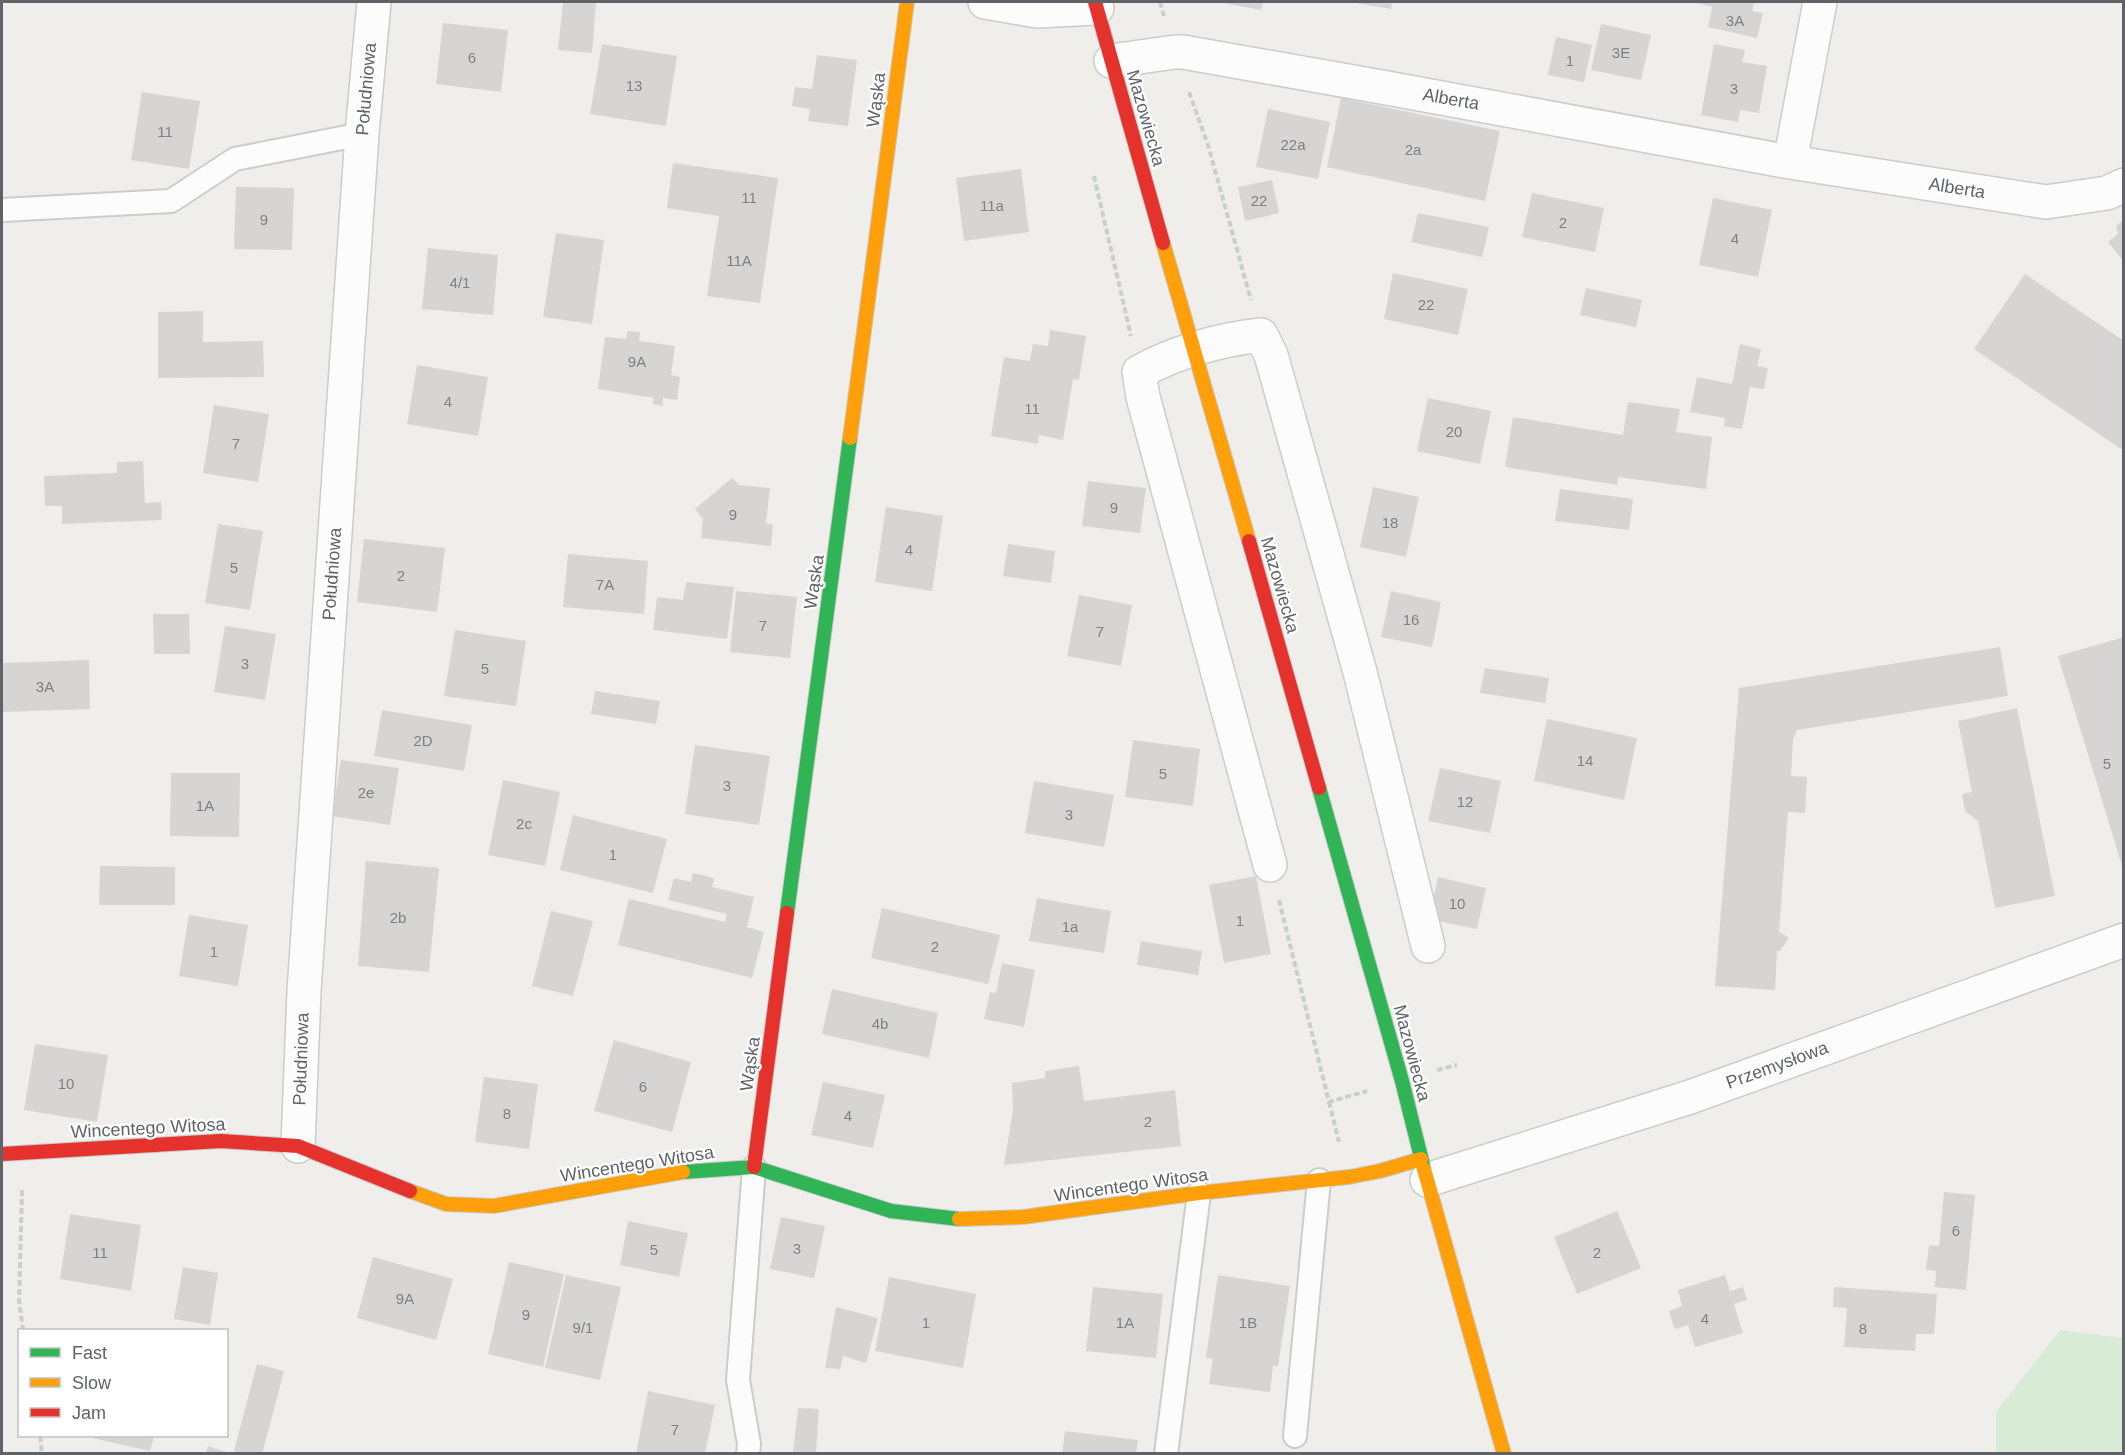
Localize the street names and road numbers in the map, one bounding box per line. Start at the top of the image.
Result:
street label: Południowa [352,41,380,136]
street label: Mazowiecka [1123,68,1170,169]
street label: Wąska [863,71,889,129]
street label: Alberta [1421,84,1482,114]
street label: Alberta [1927,174,1988,202]
street label: Południowa [319,526,345,621]
street label: Mazowiecka [1257,535,1304,636]
street label: Wąska [800,552,828,611]
street label: Mazowiecka [1390,1003,1435,1104]
street label: Południowa [289,1011,313,1106]
street label: Wąska [736,1034,764,1093]
street label: Przemysłowa [1723,1037,1832,1093]
street label: Wincentego Witosa [70,1114,227,1142]
street label: Wincentego Witosa [559,1142,716,1186]
street label: Wincentego Witosa [1053,1164,1210,1206]

